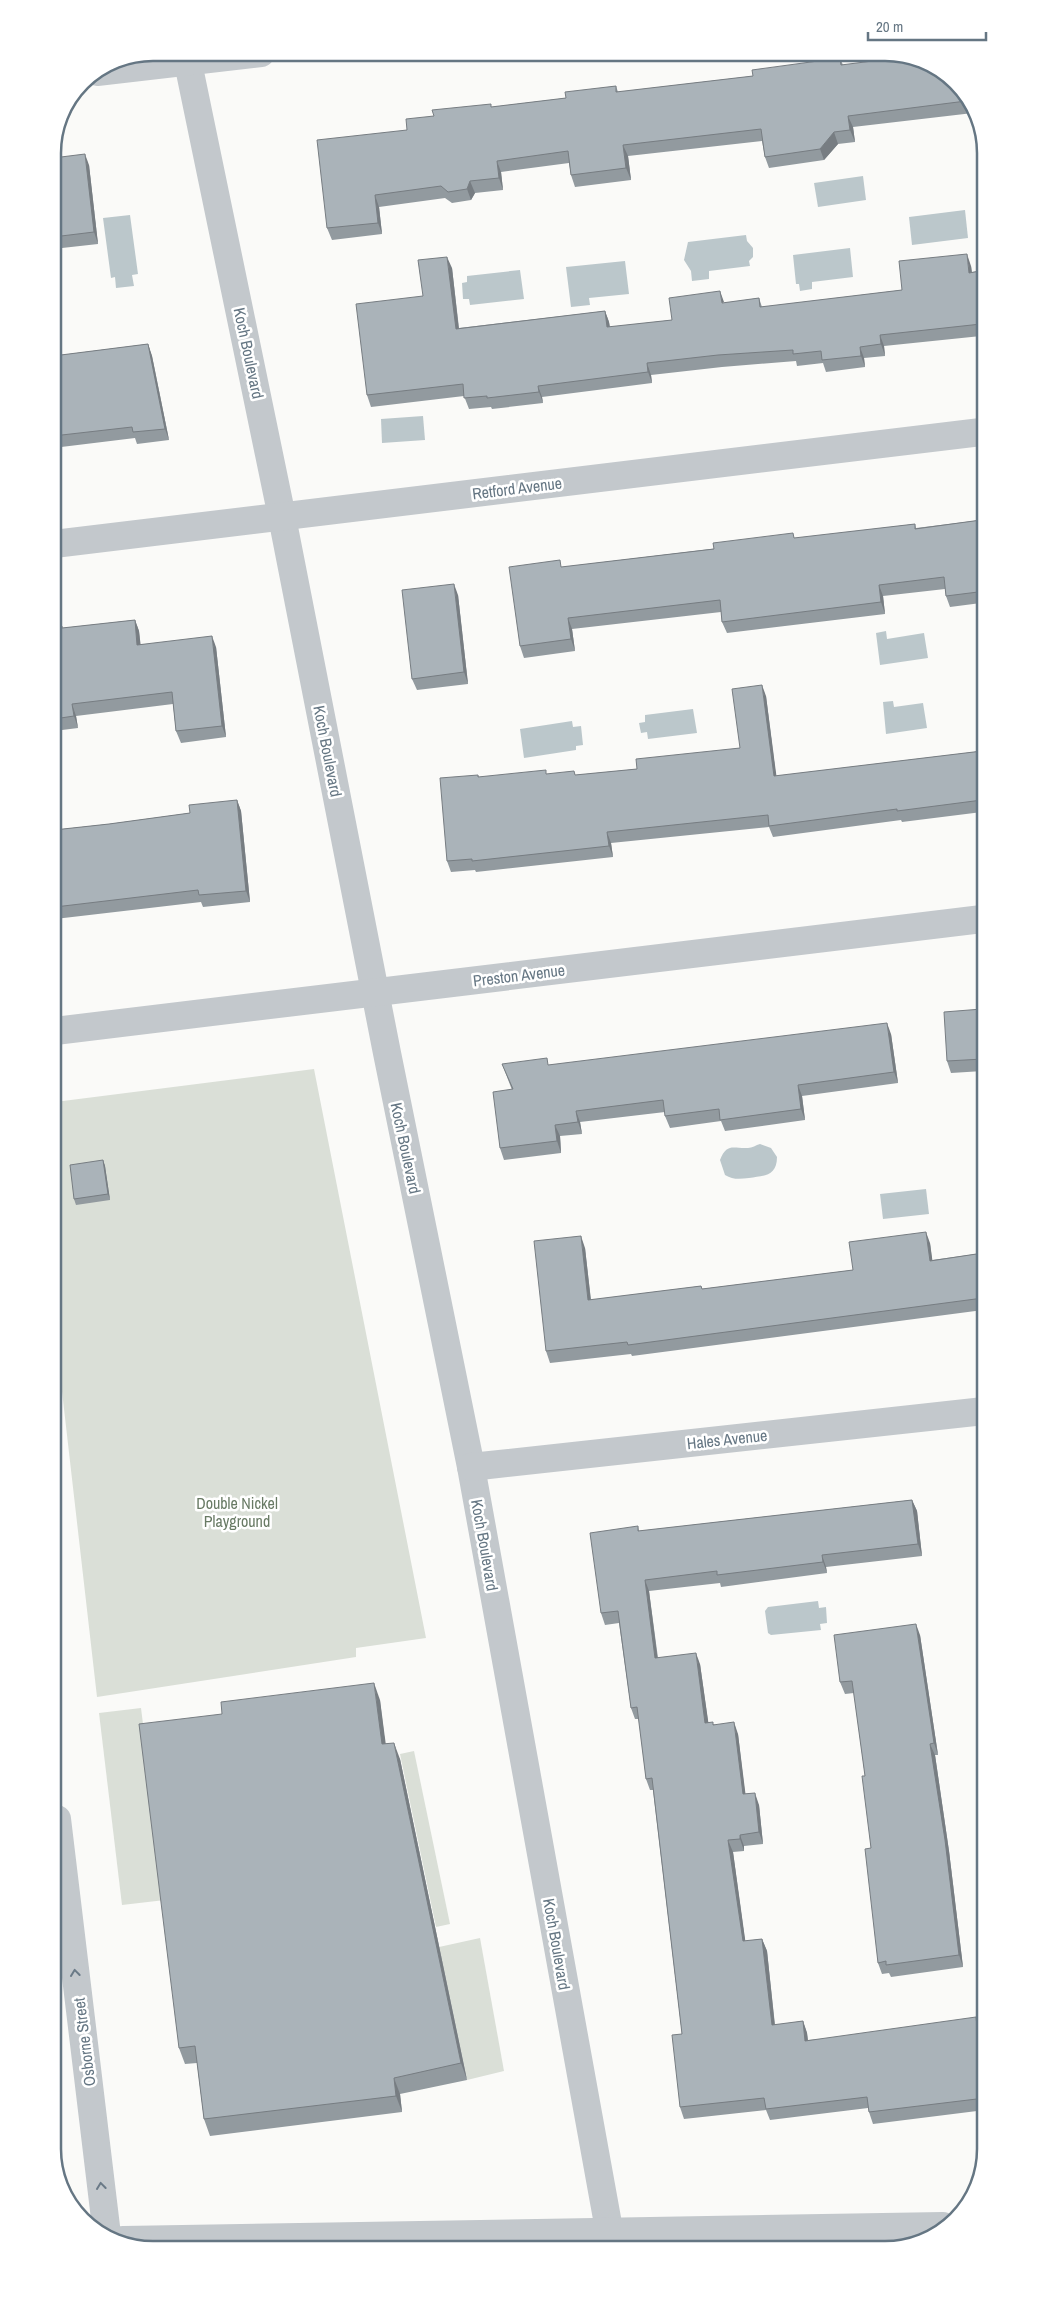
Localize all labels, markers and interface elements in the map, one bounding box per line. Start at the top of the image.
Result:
scale bar [868,10,986,42]
text: 20 m [876,16,903,37]
street label: Koch Boulevard [229,305,269,401]
street label: Retford Avenue [471,472,563,504]
street label: Koch Boulevard [308,703,348,799]
street label: Preston Avenue [472,958,566,992]
street label: Koch Boulevard [386,1100,426,1196]
street label: Hales Avenue [686,1424,768,1454]
park label: Double Nickel Playground [196,1492,278,1532]
street label: Koch Boulevard [466,1497,504,1593]
street label: Koch Boulevard [538,1896,576,1992]
one-way arrow [71,1968,81,1977]
street label: Osborne Street [68,1996,100,2088]
one-way arrow [96,2182,107,2190]

